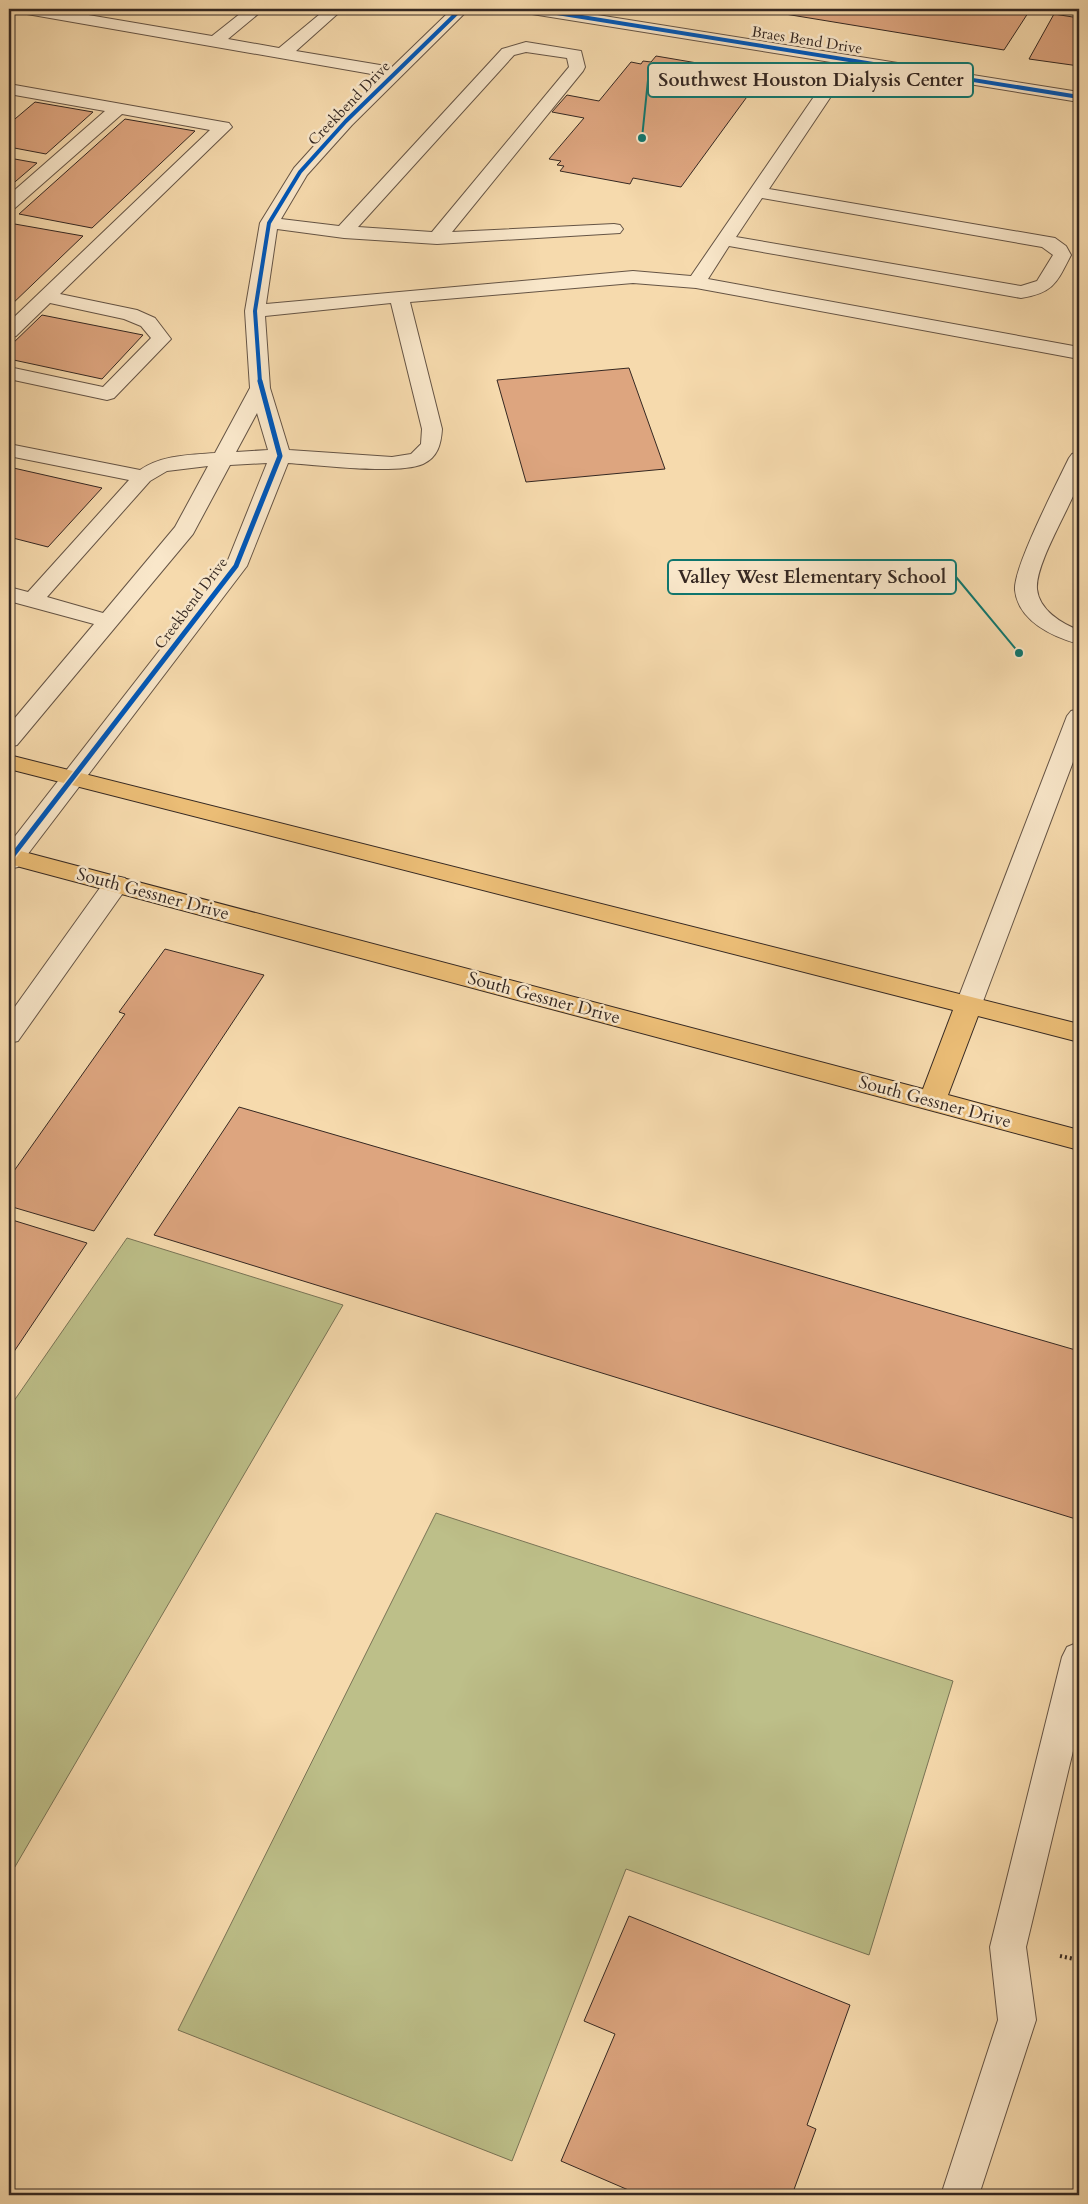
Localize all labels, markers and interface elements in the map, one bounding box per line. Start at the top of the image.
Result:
street label: Braes Bend Drive [750,21,864,59]
street label: Creekbend Drive [304,56,395,150]
callout: Southwest Houston Dialysis Center [648,63,973,97]
text: Southwest Houston Dialysis Center [658,67,964,93]
street label: Creekbend Drive [150,553,232,653]
callout: Valley West Elementary School [668,560,956,594]
text: Valley West Elementary School [678,564,947,590]
street label: South Gessner Drive [74,862,232,926]
street label: South Gessner Drive [465,966,623,1030]
street label: South Gessner Drive [856,1070,1014,1134]

